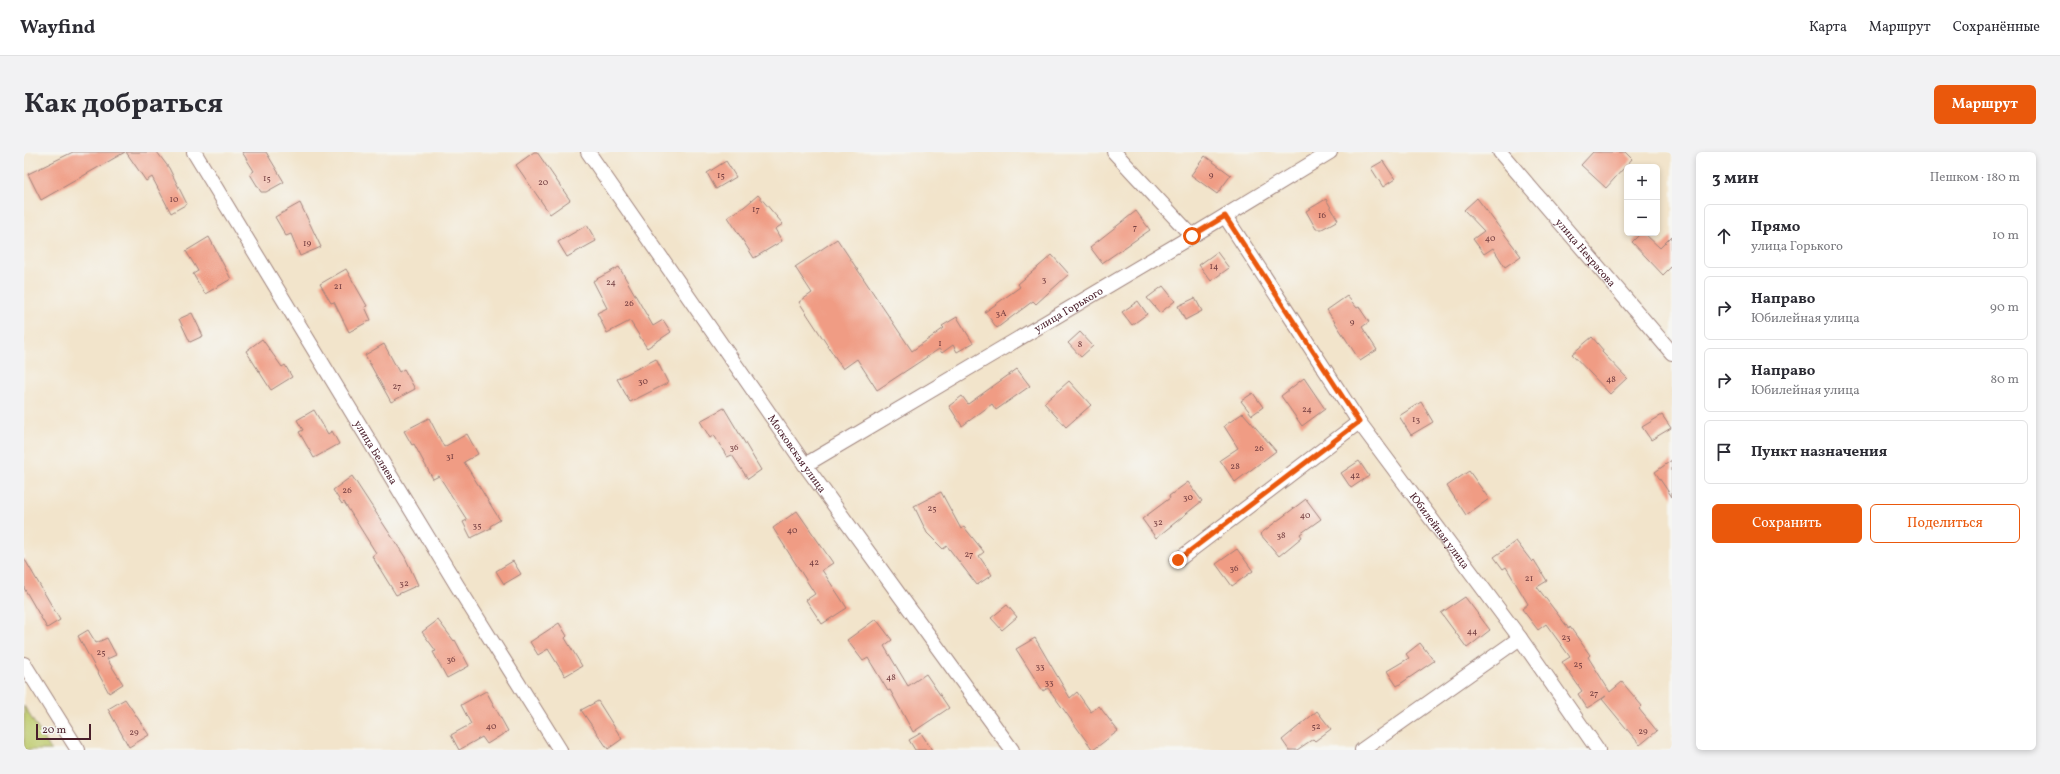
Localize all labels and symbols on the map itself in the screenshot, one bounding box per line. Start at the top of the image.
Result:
house number: 15 [717,169,725,182]
house number: 9 [1209,169,1214,182]
house number: 15 [263,172,271,185]
house number: 20 [538,176,549,189]
house number: 10 [170,193,179,206]
house number: 17 [752,203,760,216]
house number: 16 [1318,209,1326,222]
street label: улица Некрасова [1551,216,1619,291]
house number: 7 [1133,221,1137,234]
route start [1183,227,1201,245]
house number: 40 [1485,232,1496,245]
house number: 19 [303,237,311,250]
house number: 14 [1210,260,1218,273]
house number: 3 [1042,273,1047,286]
house number: 24 [606,276,616,289]
house number: 21 [334,280,342,293]
street label: улица Горького [1032,284,1107,337]
house number: 26 [624,297,634,310]
house number: 3А [996,307,1007,320]
house number: 9 [1350,316,1355,329]
house number: 1 [938,337,942,350]
house number: 8 [1078,338,1083,351]
house number: 48 [1606,373,1616,386]
house number: 30 [638,375,649,388]
house number: 27 [393,380,401,393]
house number: 24 [1302,403,1312,416]
street label: Московская улица [763,412,829,497]
house number: 13 [1412,413,1420,426]
street label: улица Беляева [350,418,400,488]
house number: 36 [729,441,739,454]
house number: 26 [1254,442,1264,455]
house number: 31 [446,450,454,463]
house number: 28 [1230,460,1240,473]
house number: 42 [1350,469,1360,482]
house number: 26 [342,484,352,497]
street label: Юбилейная улица [1405,490,1472,573]
house number: 30 [1183,491,1194,504]
house number: 25 [927,502,937,515]
house number: 40 [1300,509,1311,522]
house number: 32 [1153,516,1163,529]
house number: 35 [473,519,481,532]
house number: 40 [787,524,798,537]
house number: 38 [1276,529,1286,542]
house number: 27 [965,548,973,561]
route end [1169,551,1187,569]
house number: 42 [809,556,819,569]
house number: 36 [1229,562,1239,575]
house number: 21 [1525,572,1533,585]
house number: 32 [399,577,409,590]
house number: 44 [1467,625,1477,638]
house number: 23 [1561,631,1571,644]
house number: 25 [96,646,106,659]
house number: 36 [446,653,456,666]
house number: 25 [1573,658,1583,671]
house number: 33 [1035,660,1045,673]
house number: 48 [886,671,896,684]
house number: 33 [1044,676,1054,689]
house number: 27 [1590,687,1598,700]
house number: 40 [486,720,497,733]
house number: 52 [1311,720,1321,733]
scale bar [36,722,91,741]
house number: 29 [1638,725,1648,738]
house number: 29 [129,726,139,739]

